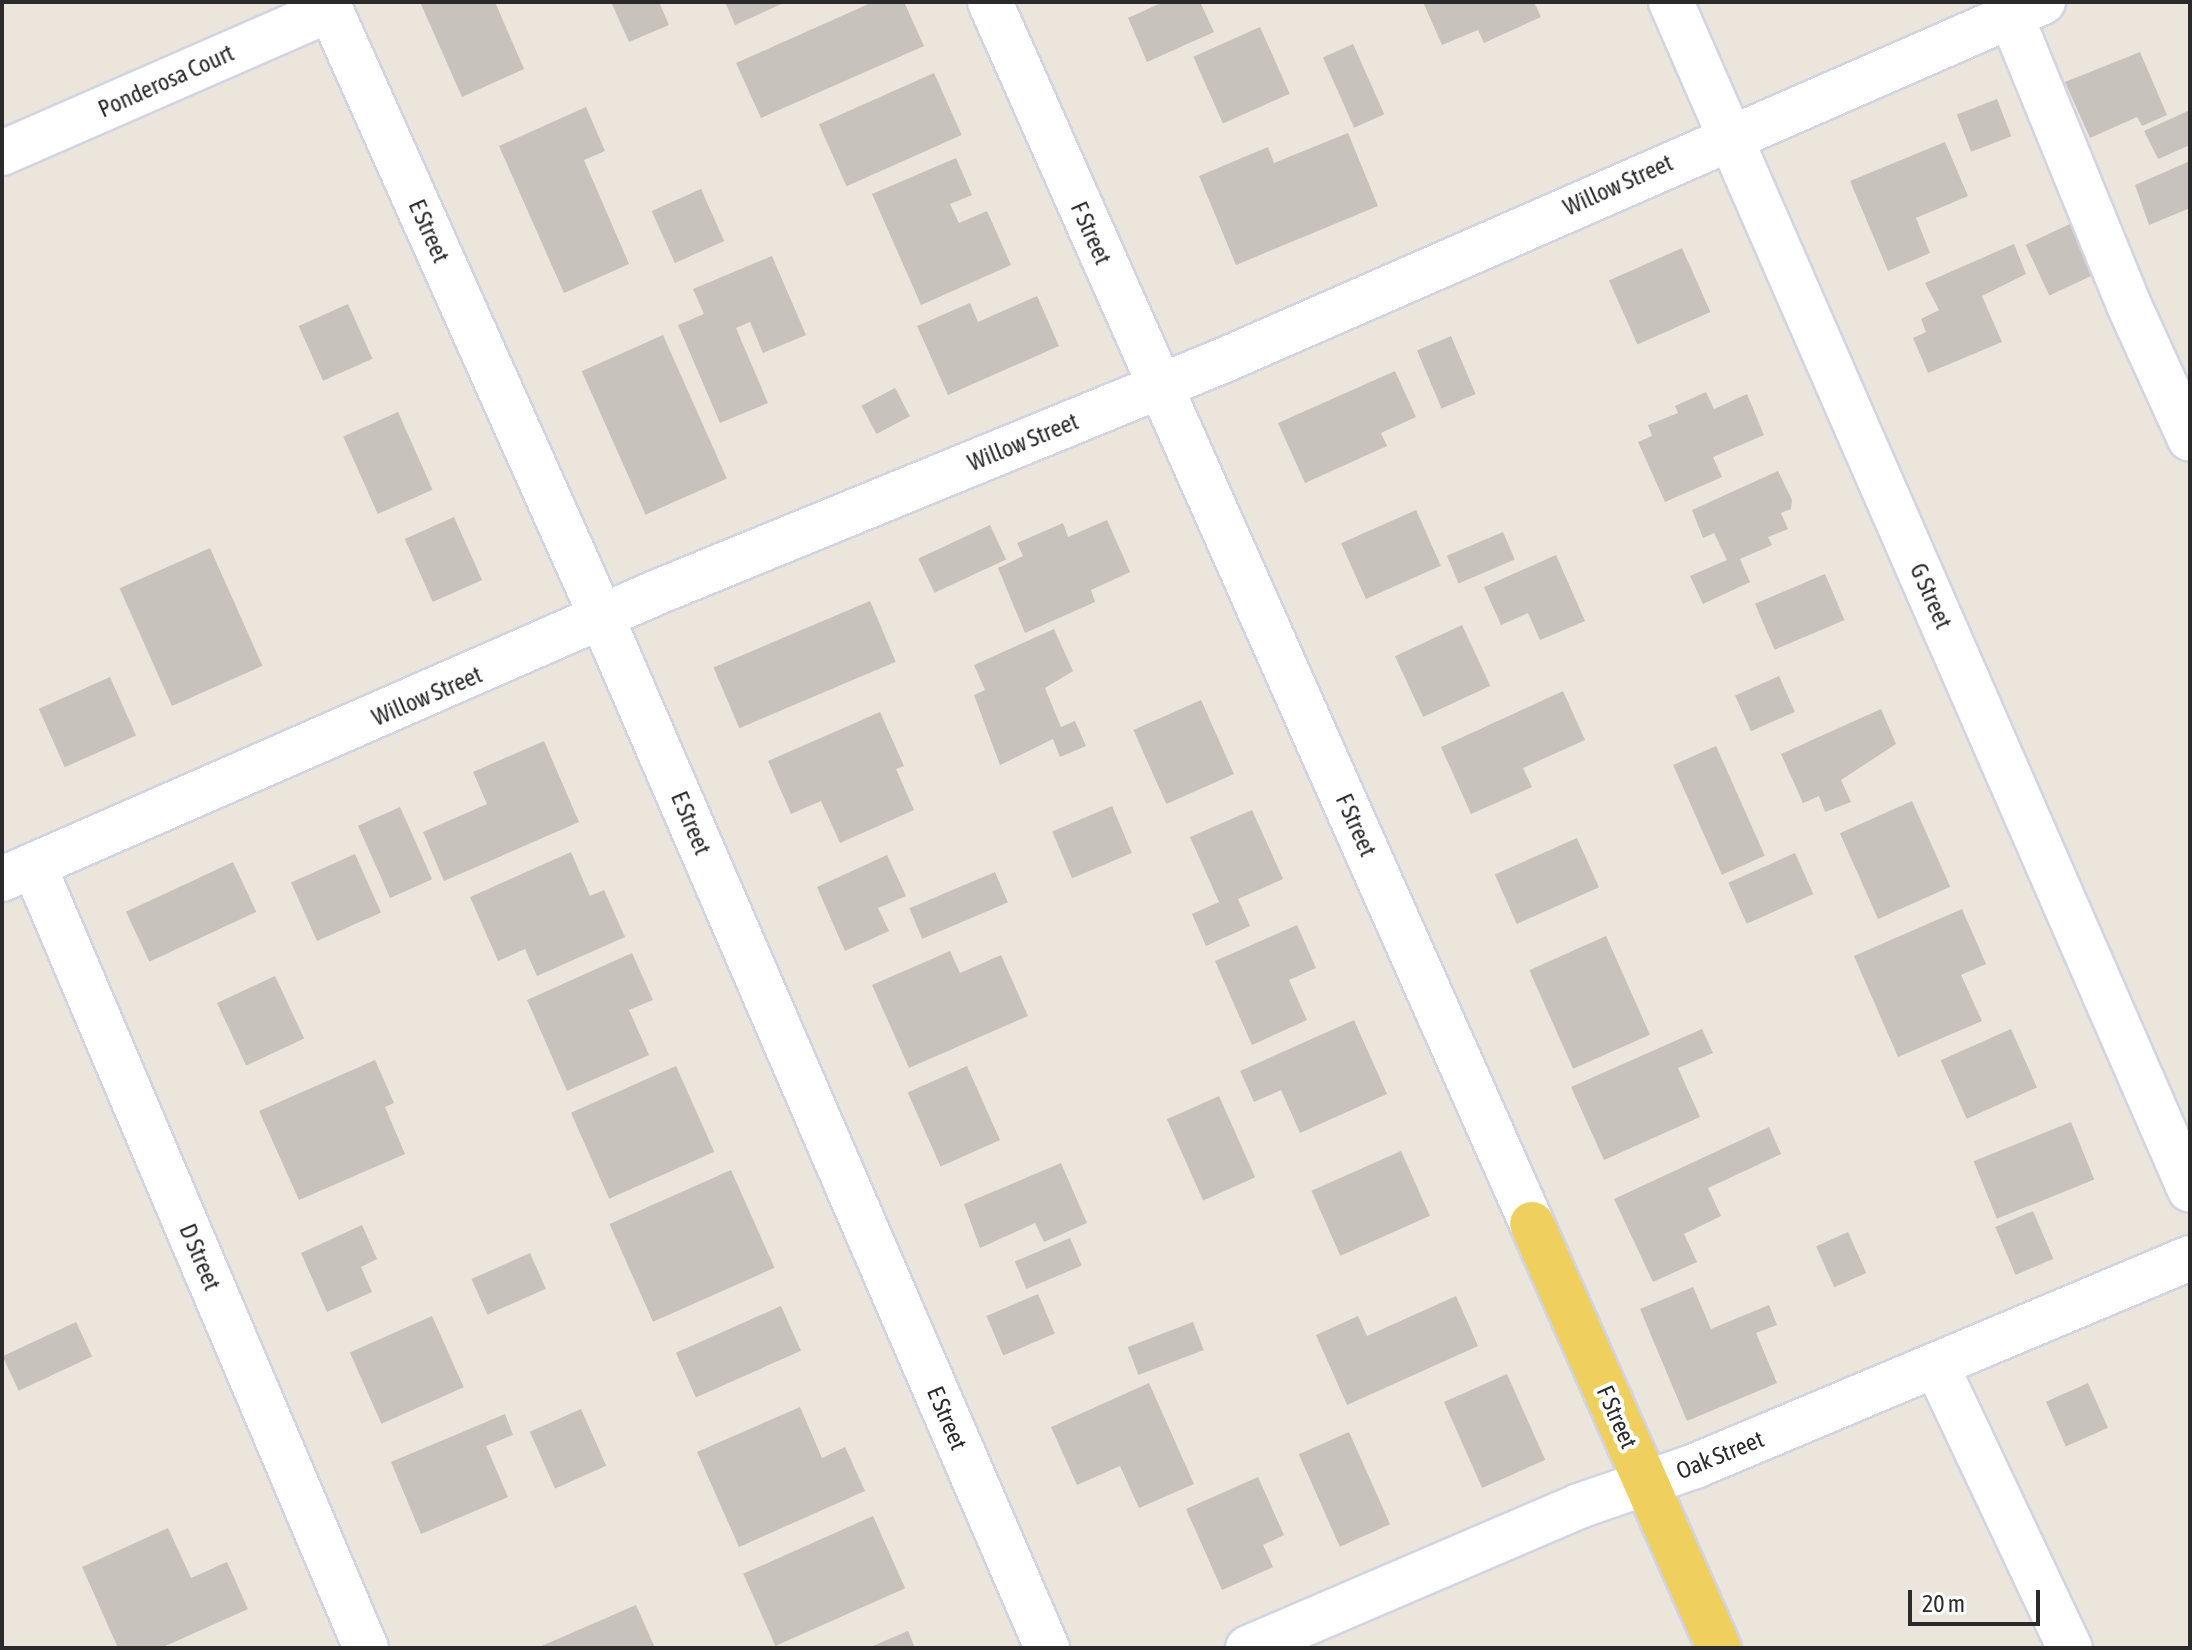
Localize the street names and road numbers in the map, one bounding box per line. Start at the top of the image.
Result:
street label: Ponderosa Court [94,38,238,124]
street label: Willow Street [1559,148,1677,222]
street label: E Street [402,195,456,267]
street label: F Street [1065,197,1117,269]
street label: Willow Street [963,407,1083,477]
street label: G Street [1904,559,1958,633]
street label: Willow Street [368,660,486,732]
street label: E Street [665,787,717,859]
street label: F Street [1330,789,1382,861]
street label: D Street [173,1219,227,1295]
street label: F Street [1591,1381,1643,1453]
street label: E Street [921,1382,973,1454]
street label: Oak Street [1672,1424,1768,1486]

